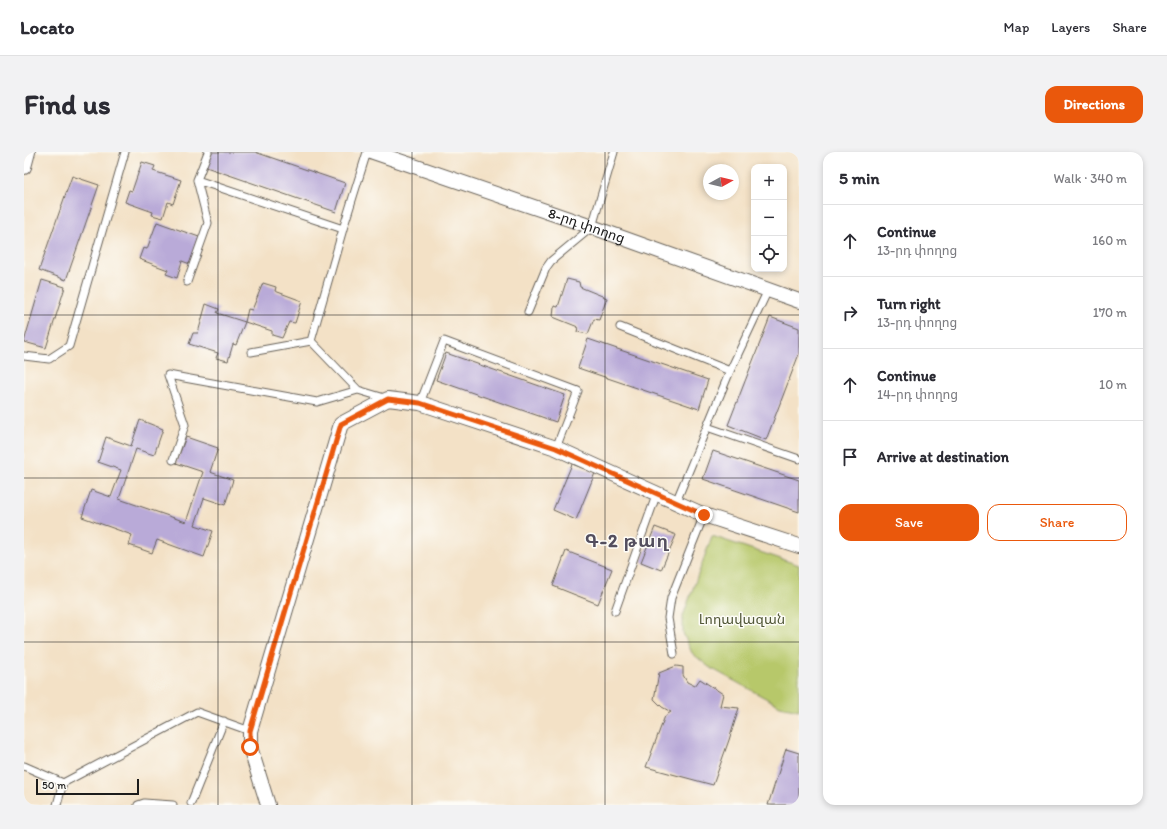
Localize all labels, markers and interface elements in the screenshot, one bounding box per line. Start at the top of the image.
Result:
text: Locato [20,16,74,39]
text: Map [1004,19,1029,36]
text: Layers [1051,19,1090,36]
text: Share [1112,19,1147,36]
button: Directions [1045,86,1143,123]
text: Find us [24,87,111,121]
north arrow [703,164,739,200]
map controls [751,164,787,272]
button: + [751,164,787,200]
text: 5 min [839,168,879,188]
text: Walk · 340 m [1054,171,1127,186]
button: − [751,200,787,236]
street label: 8-րդ փողոց [546,205,627,247]
text: Continue [877,223,936,241]
icon: ahead [839,230,861,252]
text: 160 m [1092,233,1127,248]
button: locate [751,236,787,272]
text: 13-րդ փողոց [877,243,957,258]
text: Turn right [877,295,941,313]
icon: right [839,302,861,324]
text: 170 m [1093,305,1127,320]
text: 13-րդ փողոց [877,315,957,330]
text: Continue [877,367,936,385]
icon: ahead [839,374,861,396]
text: 10 m [1099,377,1127,392]
text: 14-րդ փողոց [877,387,958,402]
icon: arrive [839,446,861,468]
text: Arrive at destination [877,448,1009,466]
button: Save [839,504,979,541]
button: Share [987,504,1127,541]
route end [695,506,713,524]
district label: Գ-2 թաղ [585,530,669,552]
park label: Լողավազան [699,611,785,628]
route start [241,738,259,756]
scale bar [36,777,139,796]
text: 50 m [42,779,66,792]

